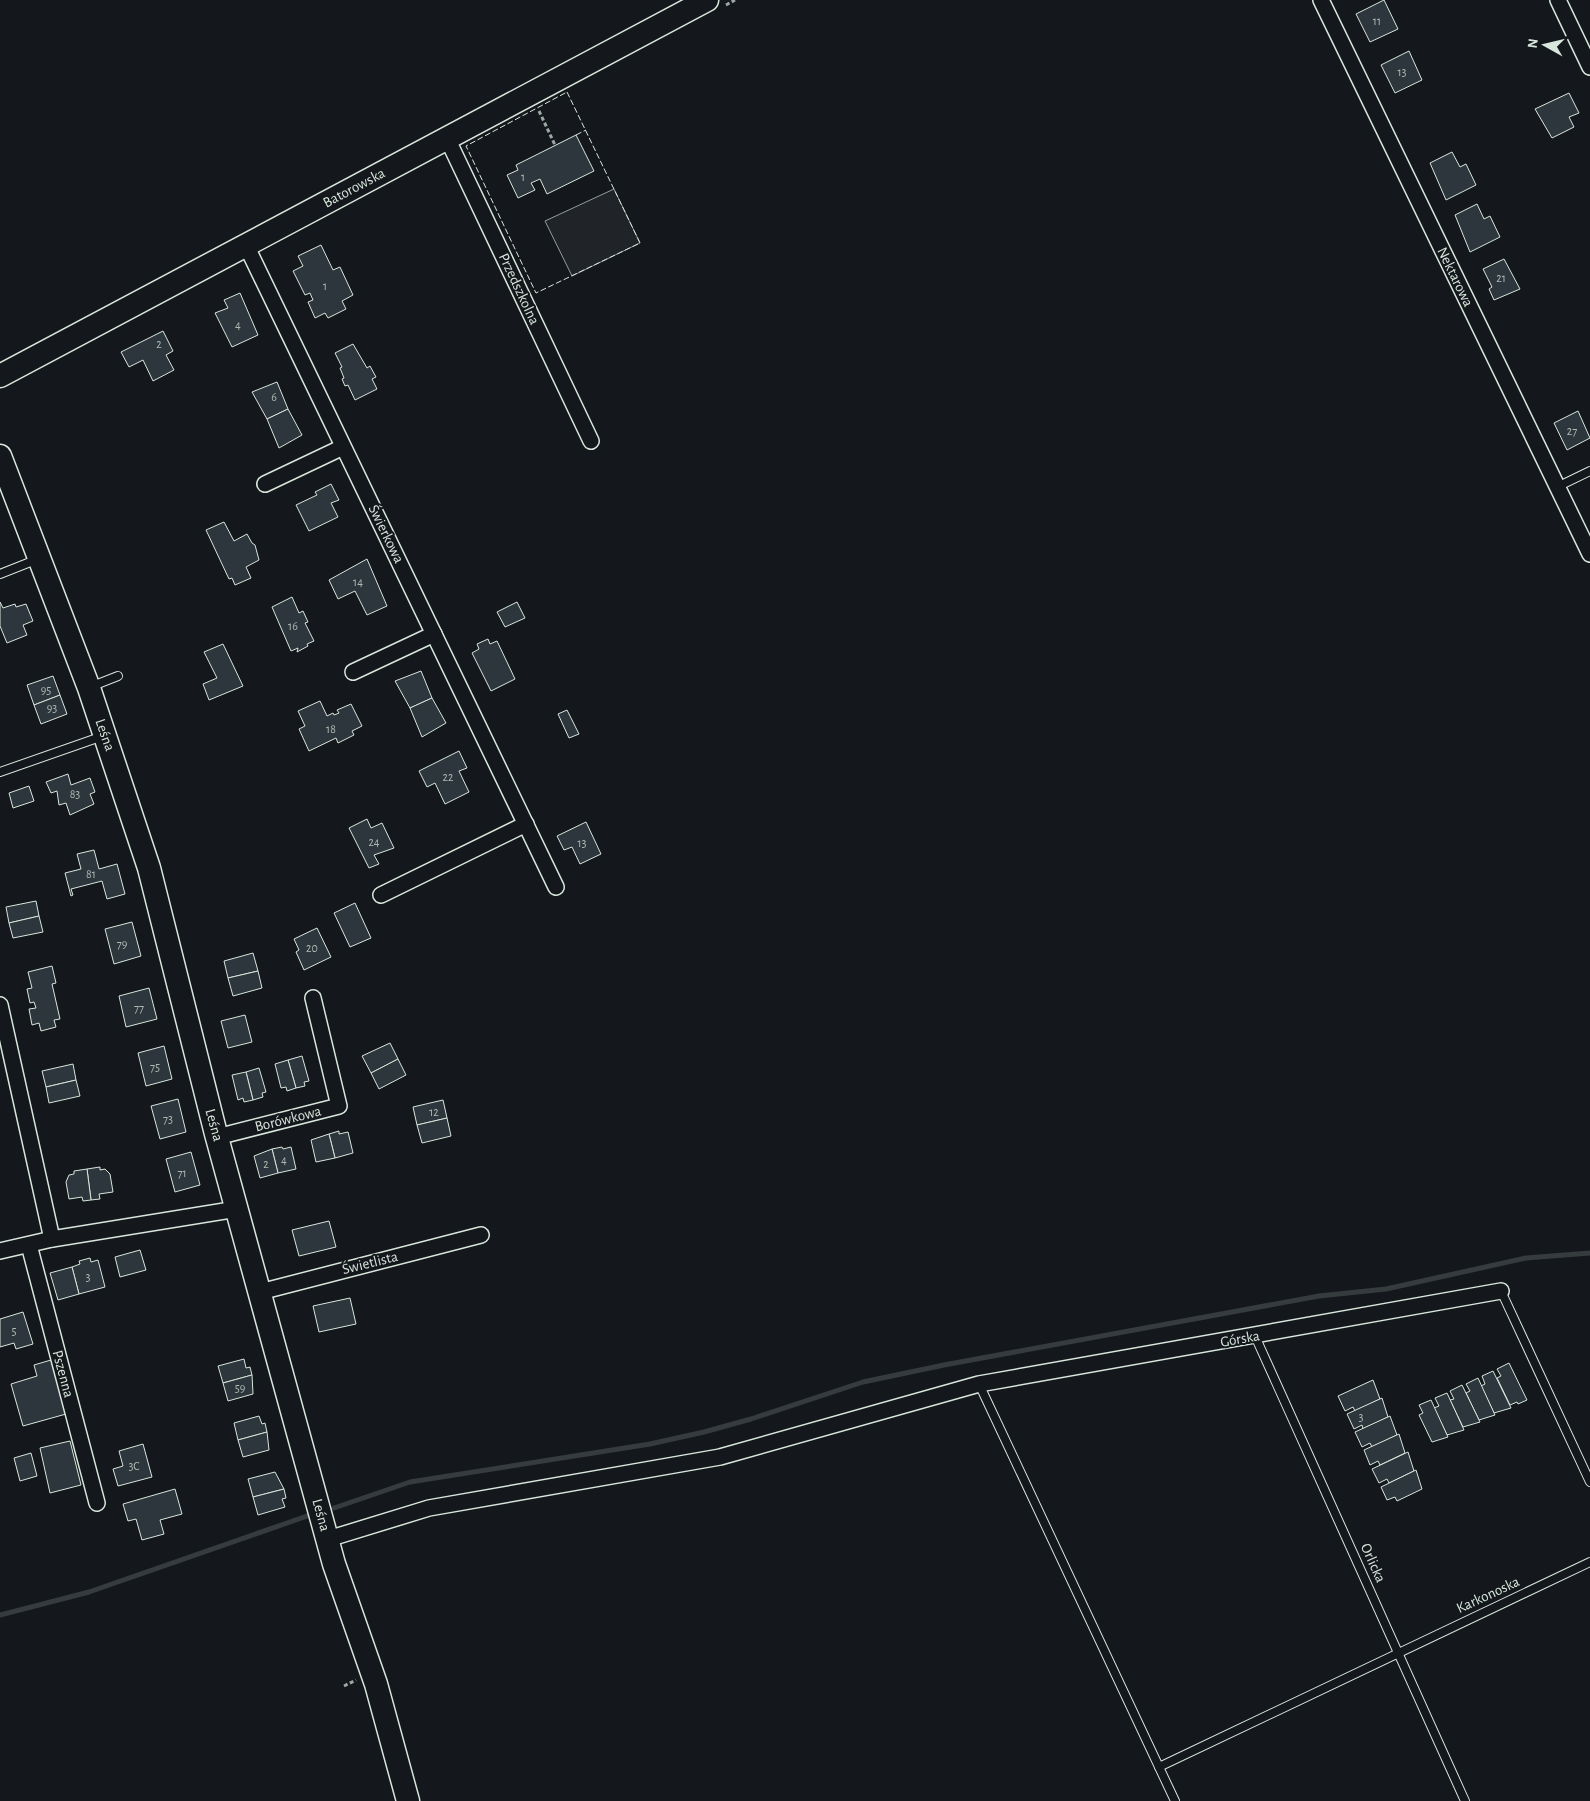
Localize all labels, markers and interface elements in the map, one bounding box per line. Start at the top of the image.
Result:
house number: 11 [1373,15,1381,27]
north arrow [1520,20,1570,70]
text: N [1526,38,1541,49]
house number: 13 [1397,66,1407,78]
street label: Batorowska [321,165,388,211]
house number: 1 [521,171,525,183]
street label: Nektarowa [1434,245,1476,309]
street label: Przedszkolna [496,251,542,327]
house number: 21 [1496,272,1506,284]
house number: 1 [323,280,327,292]
house number: 4 [235,319,241,331]
house number: 2 [156,338,162,350]
house number: 6 [271,391,277,403]
house number: 27 [1567,425,1577,437]
street label: Świerkowa [365,502,408,566]
house number: 14 [353,576,363,588]
house number: 16 [288,620,298,632]
house number: 95 [41,684,51,696]
house number: 93 [47,702,57,714]
street label: Leśna [93,717,118,753]
house number: 18 [326,723,336,735]
house number: 22 [443,771,454,783]
house number: 83 [70,788,80,800]
house number: 24 [368,836,380,848]
house number: 13 [577,837,587,849]
house number: 81 [86,868,96,880]
house number: 79 [117,938,128,950]
house number: 20 [306,942,318,954]
house number: 77 [134,1002,144,1014]
house number: 75 [150,1061,160,1073]
street label: Borówkowa [253,1104,323,1134]
house number: 12 [429,1106,439,1118]
street label: Leśna [202,1107,226,1143]
house number: 73 [163,1113,173,1125]
house number: 4 [281,1154,287,1166]
house number: 2 [263,1158,269,1170]
house number: 71 [177,1167,187,1179]
street label: Świetlista [340,1247,399,1277]
house number: 3 [86,1271,91,1283]
house number: 5 [11,1325,17,1337]
street label: Górska [1219,1328,1261,1350]
street label: Pszenna [50,1349,77,1399]
house number: 59 [235,1382,246,1394]
house number: 3 [1359,1411,1364,1423]
house number: 3C [128,1460,140,1472]
street label: Leśna [309,1497,333,1533]
street label: Orlicka [1358,1541,1388,1585]
street label: Karkonoska [1454,1574,1522,1616]

